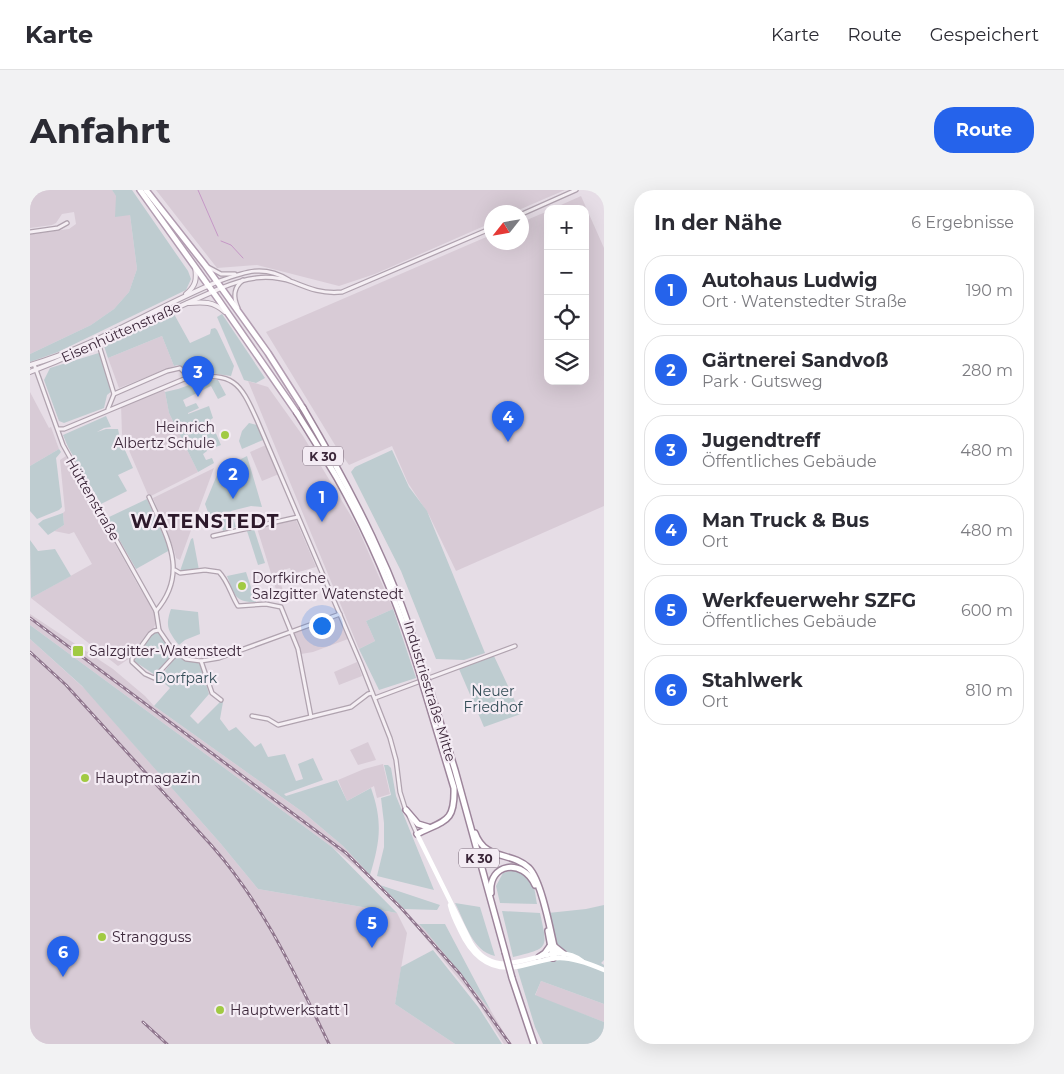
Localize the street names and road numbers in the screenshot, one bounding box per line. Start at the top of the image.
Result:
street label: Eisenhüttenstraße [58,297,184,367]
road number: K 30 [303,446,343,466]
street label: Hüttenstraße [62,454,124,544]
street label: Industriestraße Mitte [400,618,460,764]
road number: K 30 [459,848,499,868]

